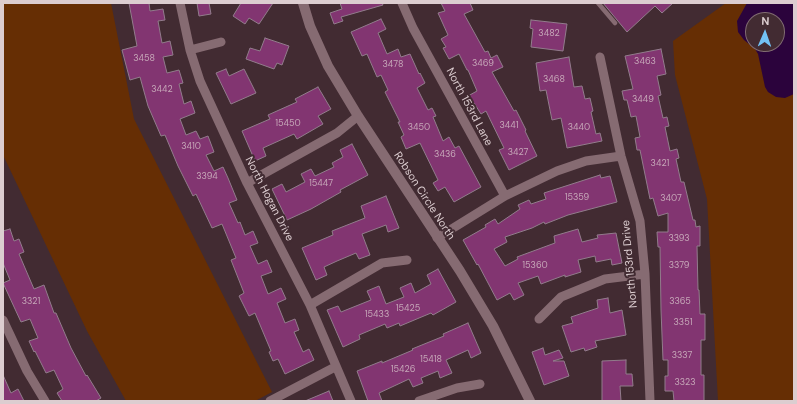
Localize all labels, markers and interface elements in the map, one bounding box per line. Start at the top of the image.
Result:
north arrow [745,12,785,52]
text: N [761,14,770,28]
house number: 3482 [538,29,560,39]
house number: 3458 [133,54,155,64]
house number: 3463 [634,57,656,67]
house number: 3469 [472,59,494,69]
house number: 3478 [383,60,403,70]
street label: North 153rd Lane [443,66,495,148]
house number: 3468 [543,75,565,85]
house number: 3442 [151,85,173,95]
house number: 3449 [632,95,654,105]
house number: 15450 [275,119,301,129]
house number: 3441 [499,121,519,131]
house number: 3450 [408,123,430,133]
house number: 3440 [568,123,590,133]
house number: 3410 [181,142,201,152]
house number: 3427 [508,148,528,158]
street label: Robson Circle North [391,150,457,242]
house number: 3436 [434,150,456,160]
street label: North Hogan Drive [242,155,296,243]
house number: 3421 [651,159,669,169]
house number: 3394 [196,172,218,182]
house number: 15447 [309,179,333,189]
house number: 15359 [565,193,589,203]
house number: 3407 [660,194,682,204]
street label: North 153rd Drive [620,220,640,308]
house number: 3393 [668,234,690,244]
house number: 15360 [522,261,548,271]
house number: 3379 [669,261,689,271]
house number: 3321 [22,297,40,307]
house number: 3365 [669,297,691,307]
house number: 15425 [396,304,420,314]
house number: 15433 [365,310,389,320]
house number: 3351 [674,318,692,328]
house number: 3337 [672,351,692,361]
house number: 15418 [420,355,442,365]
house number: 15426 [391,365,415,375]
house number: 3323 [674,378,696,388]

